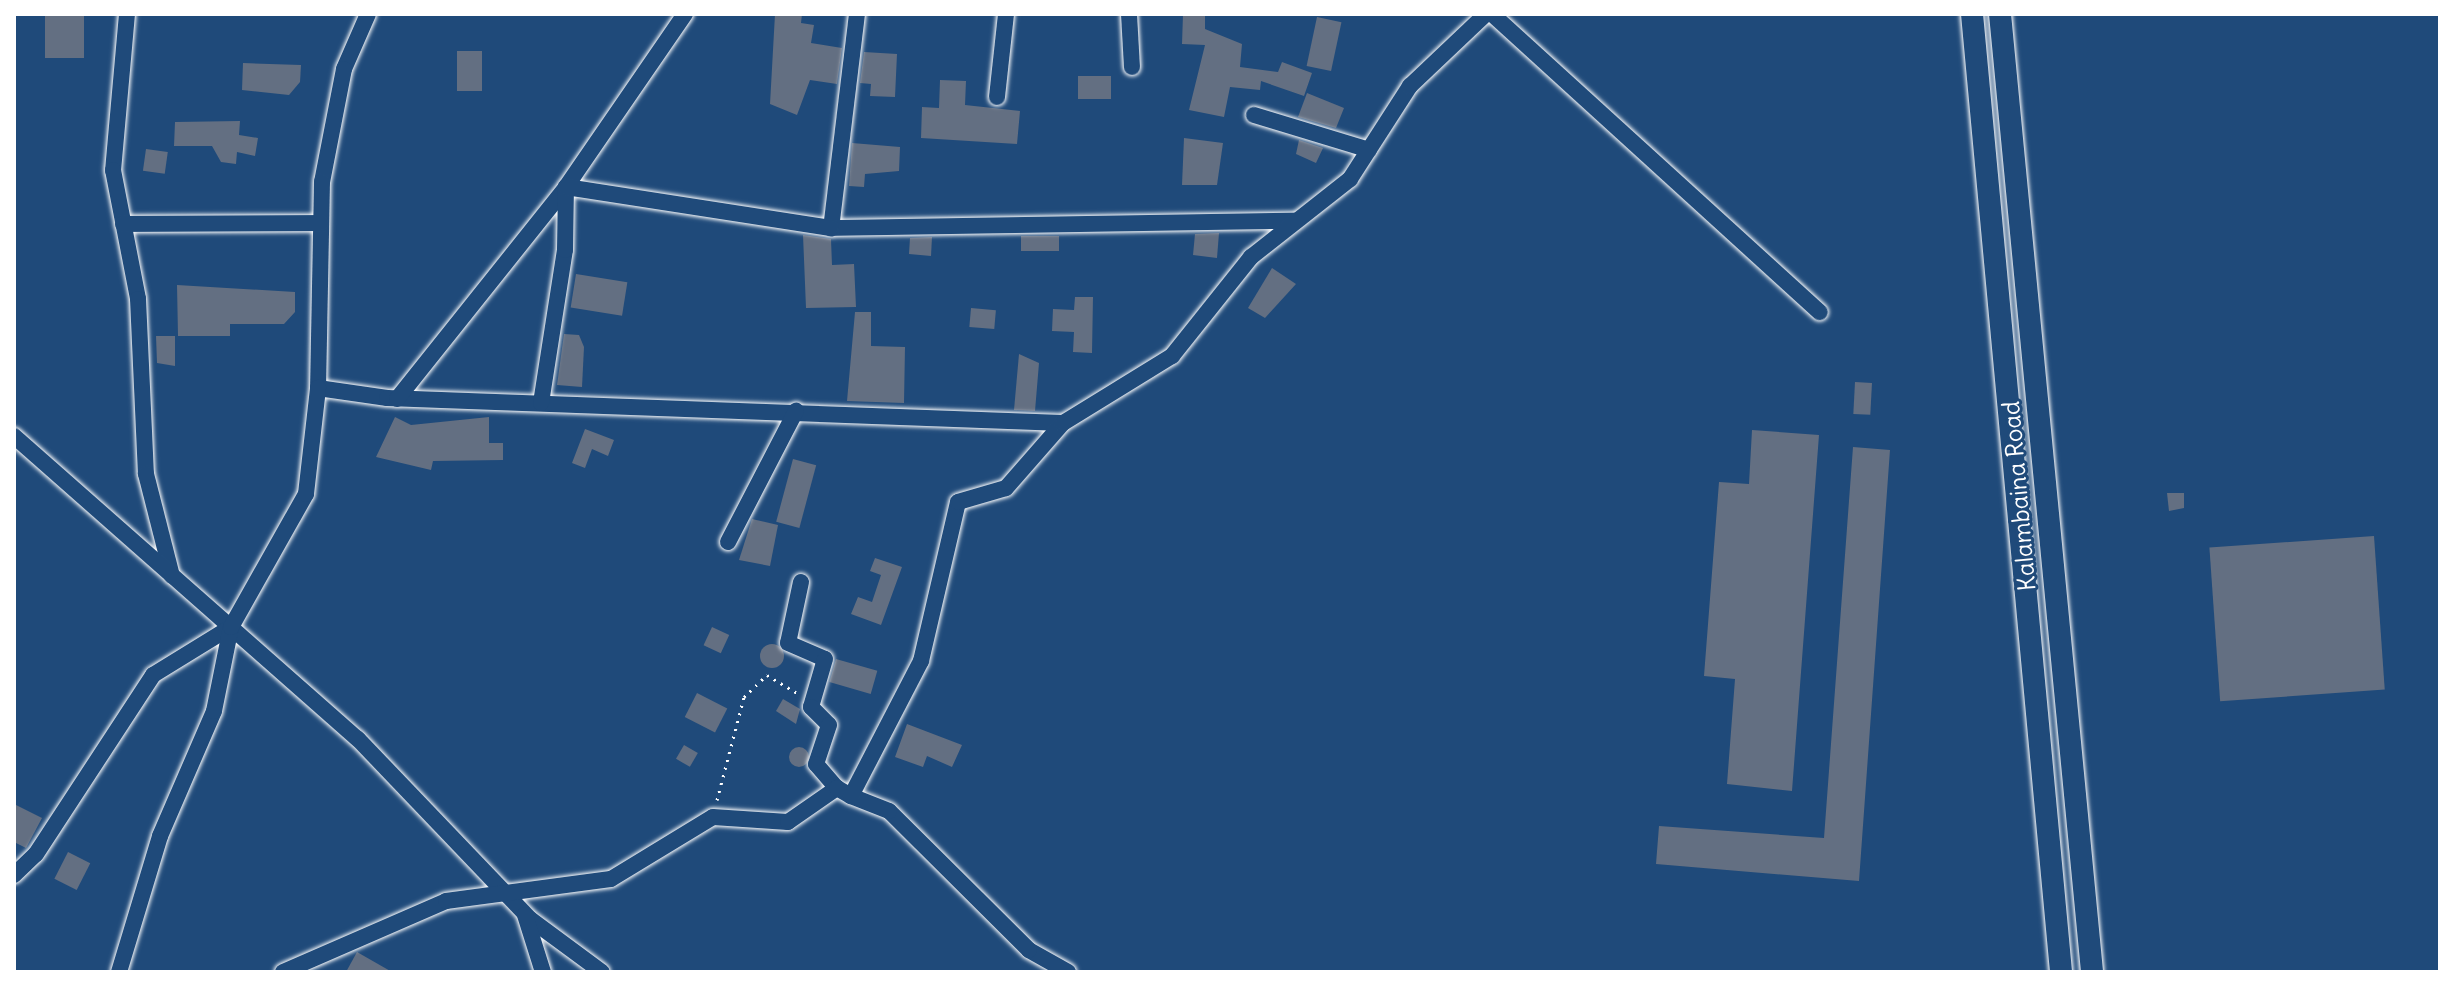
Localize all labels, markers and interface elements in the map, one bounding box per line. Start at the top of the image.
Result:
street label: Kalambaina Road [1996,400,2042,592]

